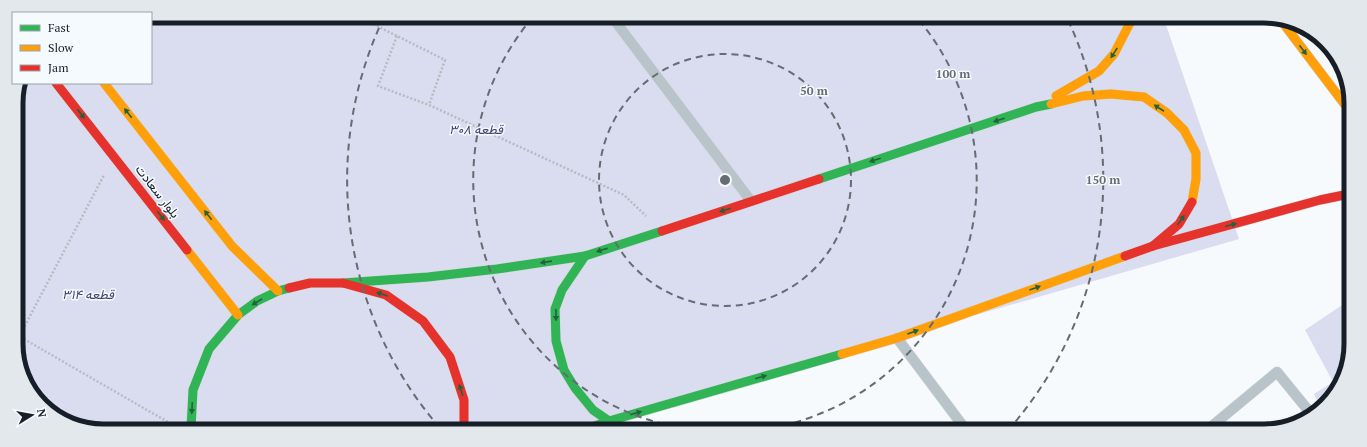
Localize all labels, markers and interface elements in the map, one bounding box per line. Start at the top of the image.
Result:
legend [12,12,152,84]
text: Fast [48,20,71,35]
text: Slow [48,40,74,55]
one-way arrow [1299,45,1308,56]
one-way arrow [1110,47,1117,59]
text: Jam [48,60,69,75]
text: 100 m [936,66,970,81]
text: 50 m [800,83,828,98]
one-way arrow [1154,104,1164,112]
one-way arrow [76,108,85,119]
one-way arrow [123,108,132,119]
one-way arrow [992,117,1004,123]
park label: قطعه ۳۰۸ [449,120,504,138]
one-way arrow [869,157,881,163]
street label: بلوار سعادت [131,161,185,222]
text: 150 m [1086,172,1120,187]
centre of rings [718,173,732,187]
one-way arrow [719,207,731,213]
one-way arrow [156,210,165,221]
one-way arrow [204,210,212,221]
one-way arrow [1177,215,1185,225]
one-way arrow [1225,221,1237,227]
one-way arrow [595,248,607,254]
one-way arrow [540,259,553,265]
park label: قطعه ۳۱۴ [62,285,115,303]
one-way arrow [1030,285,1042,291]
one-way arrow [375,291,387,297]
one-way arrow [251,298,263,305]
one-way arrow [553,309,559,322]
one-way arrow [907,329,919,335]
one-way arrow [756,374,768,380]
one-way arrow [458,384,464,396]
north arrow [12,395,52,435]
one-way arrow [188,402,195,414]
text: N [34,408,50,419]
one-way arrow [631,410,643,416]

